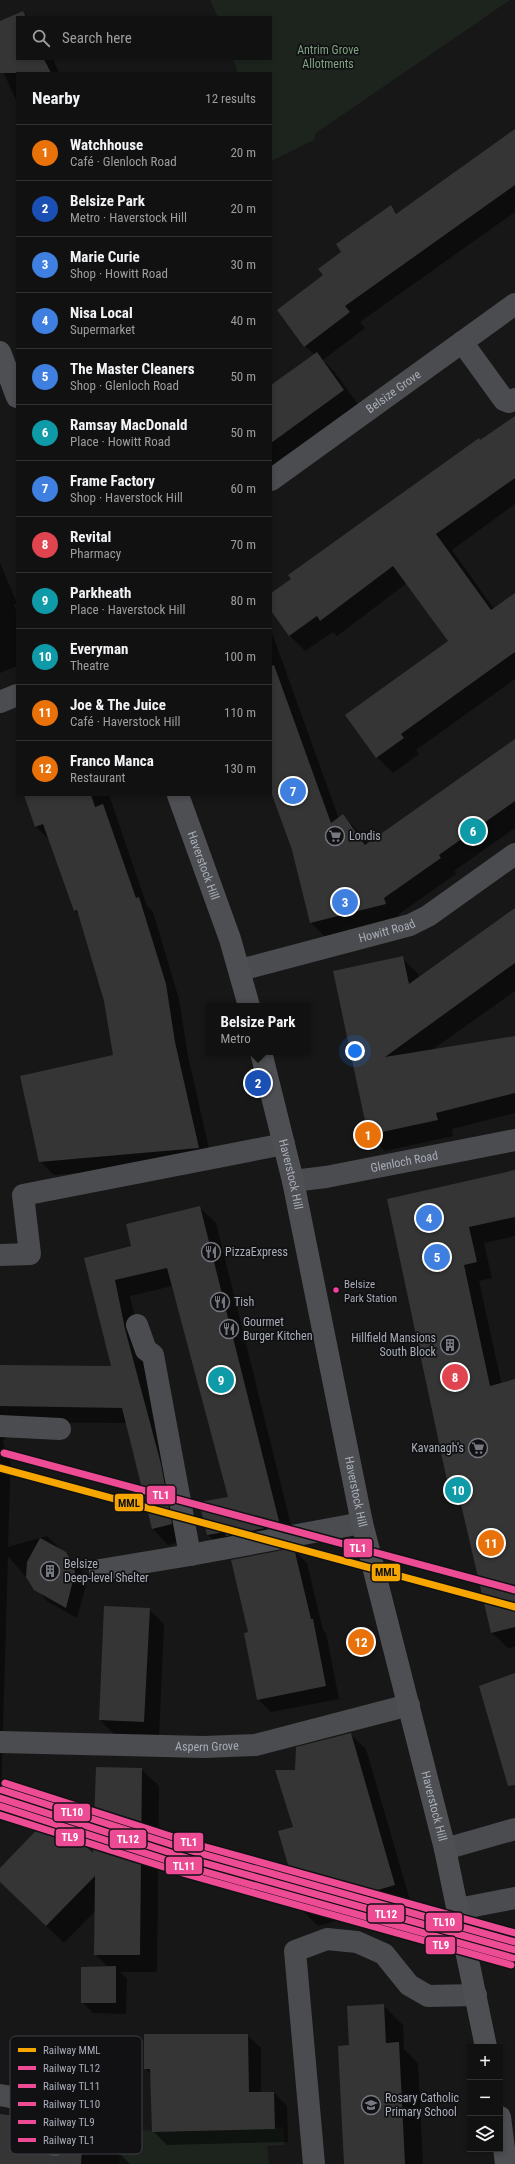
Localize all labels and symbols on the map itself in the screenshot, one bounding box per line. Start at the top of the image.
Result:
park label: Antrim Grove Allotments [297,43,359,71]
street label: Belsize Grove [363,367,424,416]
pin: 7 [280,776,306,806]
pin: 6 [460,816,486,846]
supermarket icon: Londis [324,825,346,847]
street label: Haverstock Hill [185,829,222,902]
place label: Londis [349,829,381,843]
pin: 3 [332,887,358,917]
street label: Howitt Road [357,916,418,945]
your location [345,1041,365,1061]
pin: 2 [245,1068,271,1098]
pin: 1 [355,1120,381,1150]
street label: Haverstock Hill [276,1138,306,1211]
street label: Glenloch Road [369,1148,439,1175]
pin: 4 [416,1203,442,1233]
restaurant icon: PizzaExpress [200,1241,222,1263]
pin: 5 [424,1242,450,1272]
place label: PizzaExpress [225,1245,288,1259]
place label: Belsize Park Station [344,1278,397,1305]
marker: Belsize Park Station [331,1285,341,1295]
restaurant icon: Tish [209,1291,231,1313]
place label: Tish [234,1295,254,1309]
place label: Gourmet Burger Kitchen [243,1315,313,1343]
restaurant icon: Gourmet Burger Kitchen [218,1318,240,1340]
place label: Hillfield Mansions South Block [351,1331,437,1359]
building icon: Hillfield Mansions South Block [439,1334,461,1356]
pin: 8 [442,1362,468,1392]
pin: 9 [208,1365,234,1395]
supermarket icon: Kavanagh's [467,1437,489,1459]
place label: Kavanagh's [411,1441,464,1455]
street label: Haverstock Hill [342,1455,370,1529]
pin: 10 [445,1475,471,1505]
line badge: TL1 [146,1485,176,1505]
text: TL1 [153,1489,169,1502]
line badge: MML [114,1493,144,1512]
text: MML [118,1497,140,1510]
pin: 11 [478,1528,504,1558]
line badge: TL1 [343,1538,373,1558]
text: TL1 [350,1542,366,1555]
place label: Belsize Deep-level Shelter [64,1557,149,1585]
building icon: Belsize Deep-level Shelter [39,1560,61,1582]
line badge: MML [371,1563,401,1582]
text: MML [375,1566,397,1579]
pin: 12 [348,1627,374,1657]
street label: Aspern Grove [175,1739,239,1754]
street label: Haverstock Hill [418,1770,450,1843]
line badge: TL10 [53,1803,91,1822]
text: TL10 [61,1806,84,1819]
line badge: TL9 [55,1828,85,1847]
line badge: TL12 [109,1829,147,1849]
text: TL9 [62,1831,78,1844]
line badge: TL1 [173,1832,204,1852]
text: TL12 [117,1833,140,1846]
text: TL1 [181,1836,197,1849]
line badge: TL11 [165,1856,203,1875]
text: TL11 [173,1860,195,1873]
line badge: TL12 [367,1904,405,1923]
text: TL12 [375,1908,398,1921]
line badge: TL10 [425,1912,463,1932]
text: TL10 [433,1916,456,1929]
line badge: TL9 [425,1936,456,1955]
text: TL9 [433,1939,449,1952]
legend [10,2036,142,2154]
text: Railway MML [43,2044,100,2057]
text: Railway TL12 [43,2062,100,2075]
text: Railway TL11 [43,2080,100,2093]
place label: Rosary Catholic Primary School [385,2091,460,2119]
school or university icon: Rosary Catholic Primary School [360,2094,382,2116]
text: Railway TL10 [43,2098,100,2111]
text: Railway TL9 [43,2116,95,2129]
text: Railway TL1 [43,2134,95,2147]

